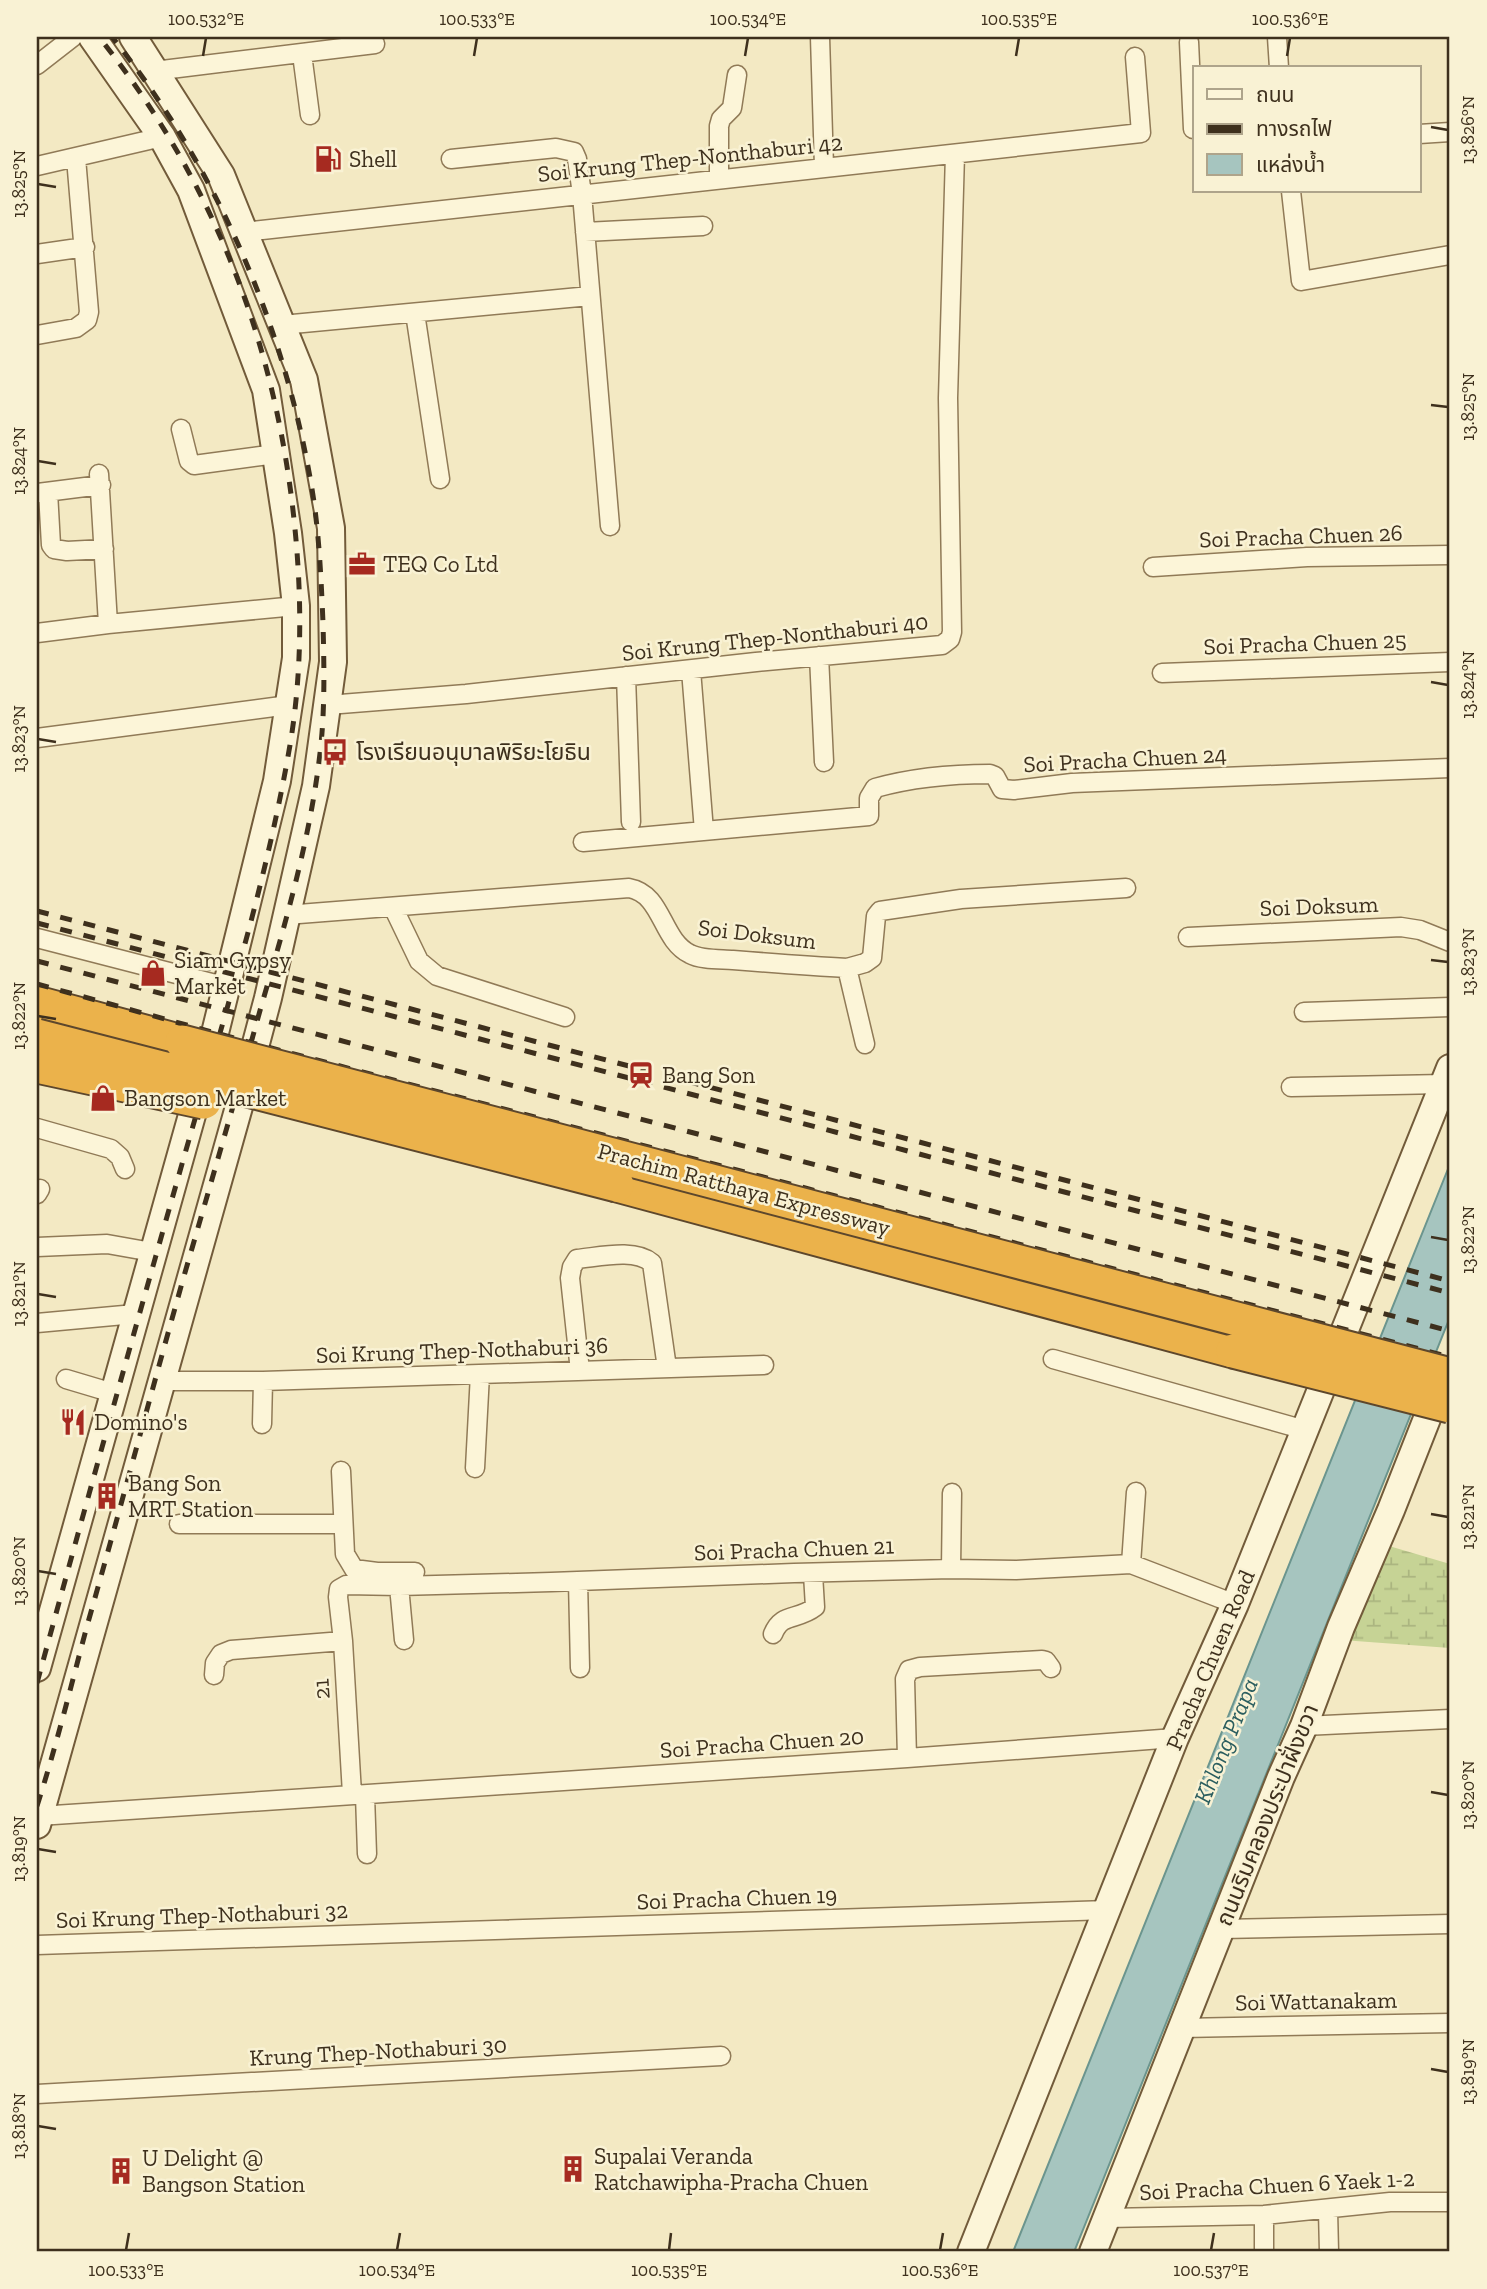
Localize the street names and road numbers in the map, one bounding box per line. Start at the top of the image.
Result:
street label: Soi Krung Thep-Nonthaburi 42 [536,128,844,188]
street label: Soi Pracha Chuen 26 [1199,518,1403,554]
street label: Soi Krung Thep-Nonthaburi 40 [620,607,930,667]
street label: Soi Pracha Chuen 25 [1203,625,1407,661]
street label: Soi Pracha Chuen 24 [1023,740,1227,778]
street label: Soi Doksum [1259,890,1379,922]
street label: Soi Doksum [696,913,818,955]
street label: Prachim Ratthaya Expressway [595,1136,893,1242]
street label: Soi Krung Thep-Nothaburi 36 [315,1331,609,1369]
street label: Soi Pracha Chuen 21 [694,1532,895,1566]
street label: Pracha Chuen Road [1159,1565,1261,1754]
street label: 21 [306,1678,336,1700]
street label: ถนนริมคลองประปาฝั่งขวา [1209,1700,1324,1930]
street label: Soi Pracha Chuen 20 [659,1722,865,1764]
street label: Soi Pracha Chuen 19 [636,1881,838,1915]
street label: Soi Krung Thep-Nothaburi 32 [56,1896,348,1934]
street label: Soi Wattanakam [1235,1986,1397,2016]
street label: Krung Thep-Nothaburi 30 [249,2030,507,2072]
street label: Soi Pracha Chuen 6 Yaek 1-2 [1139,2164,1415,2206]

